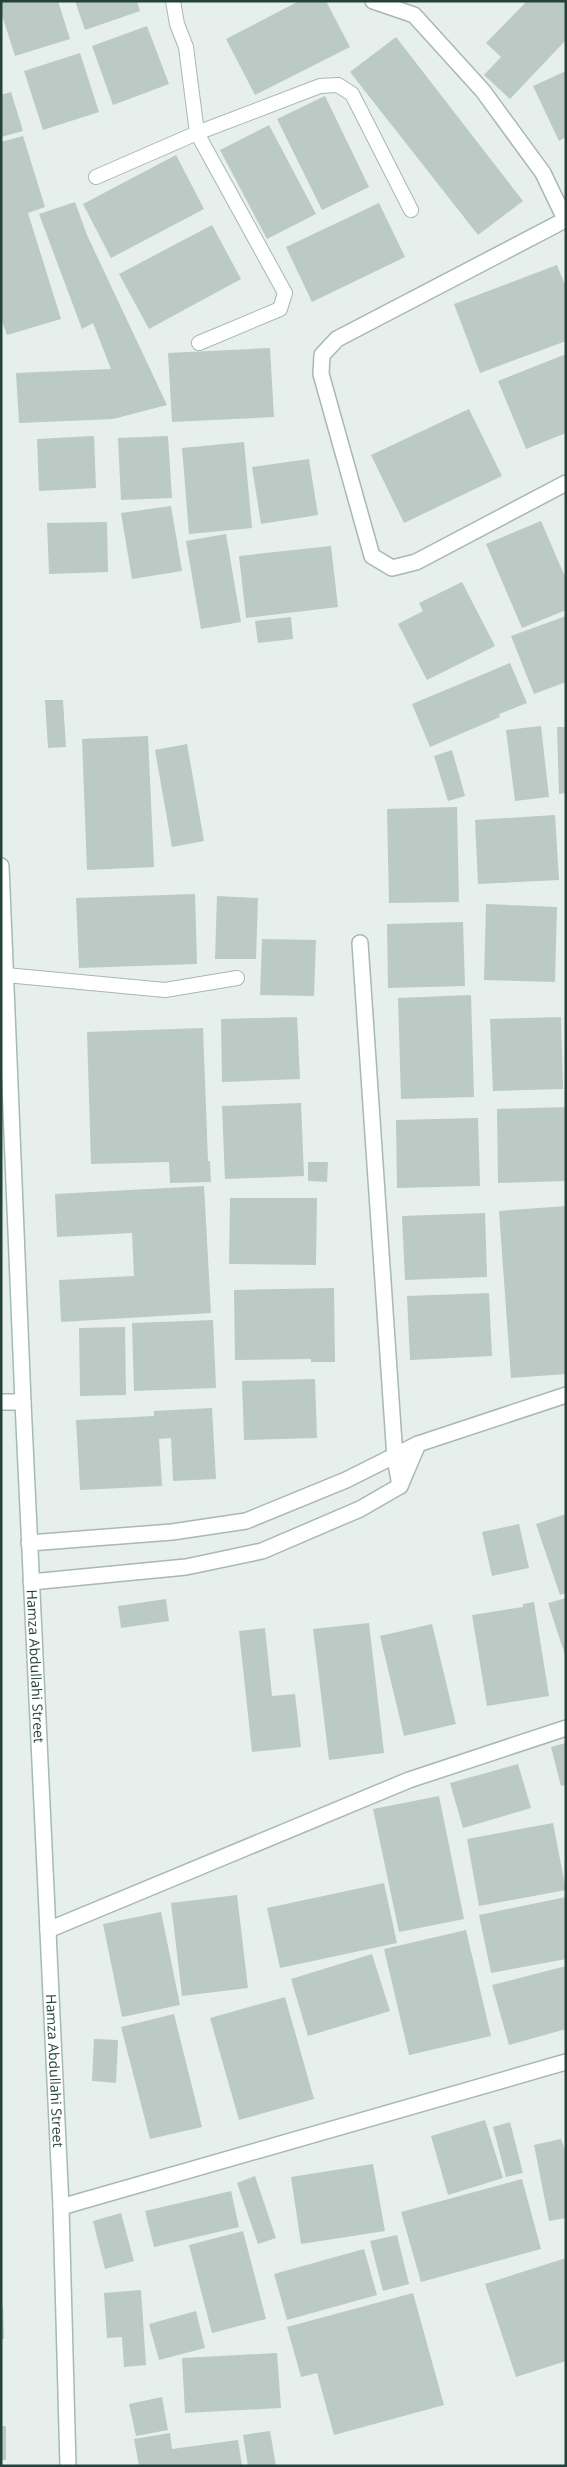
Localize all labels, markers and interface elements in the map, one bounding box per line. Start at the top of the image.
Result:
street label: Hamza Abdullahi Street [23,1589,49,1743]
street label: Hamza Abdullahi Street [42,1994,68,2148]

